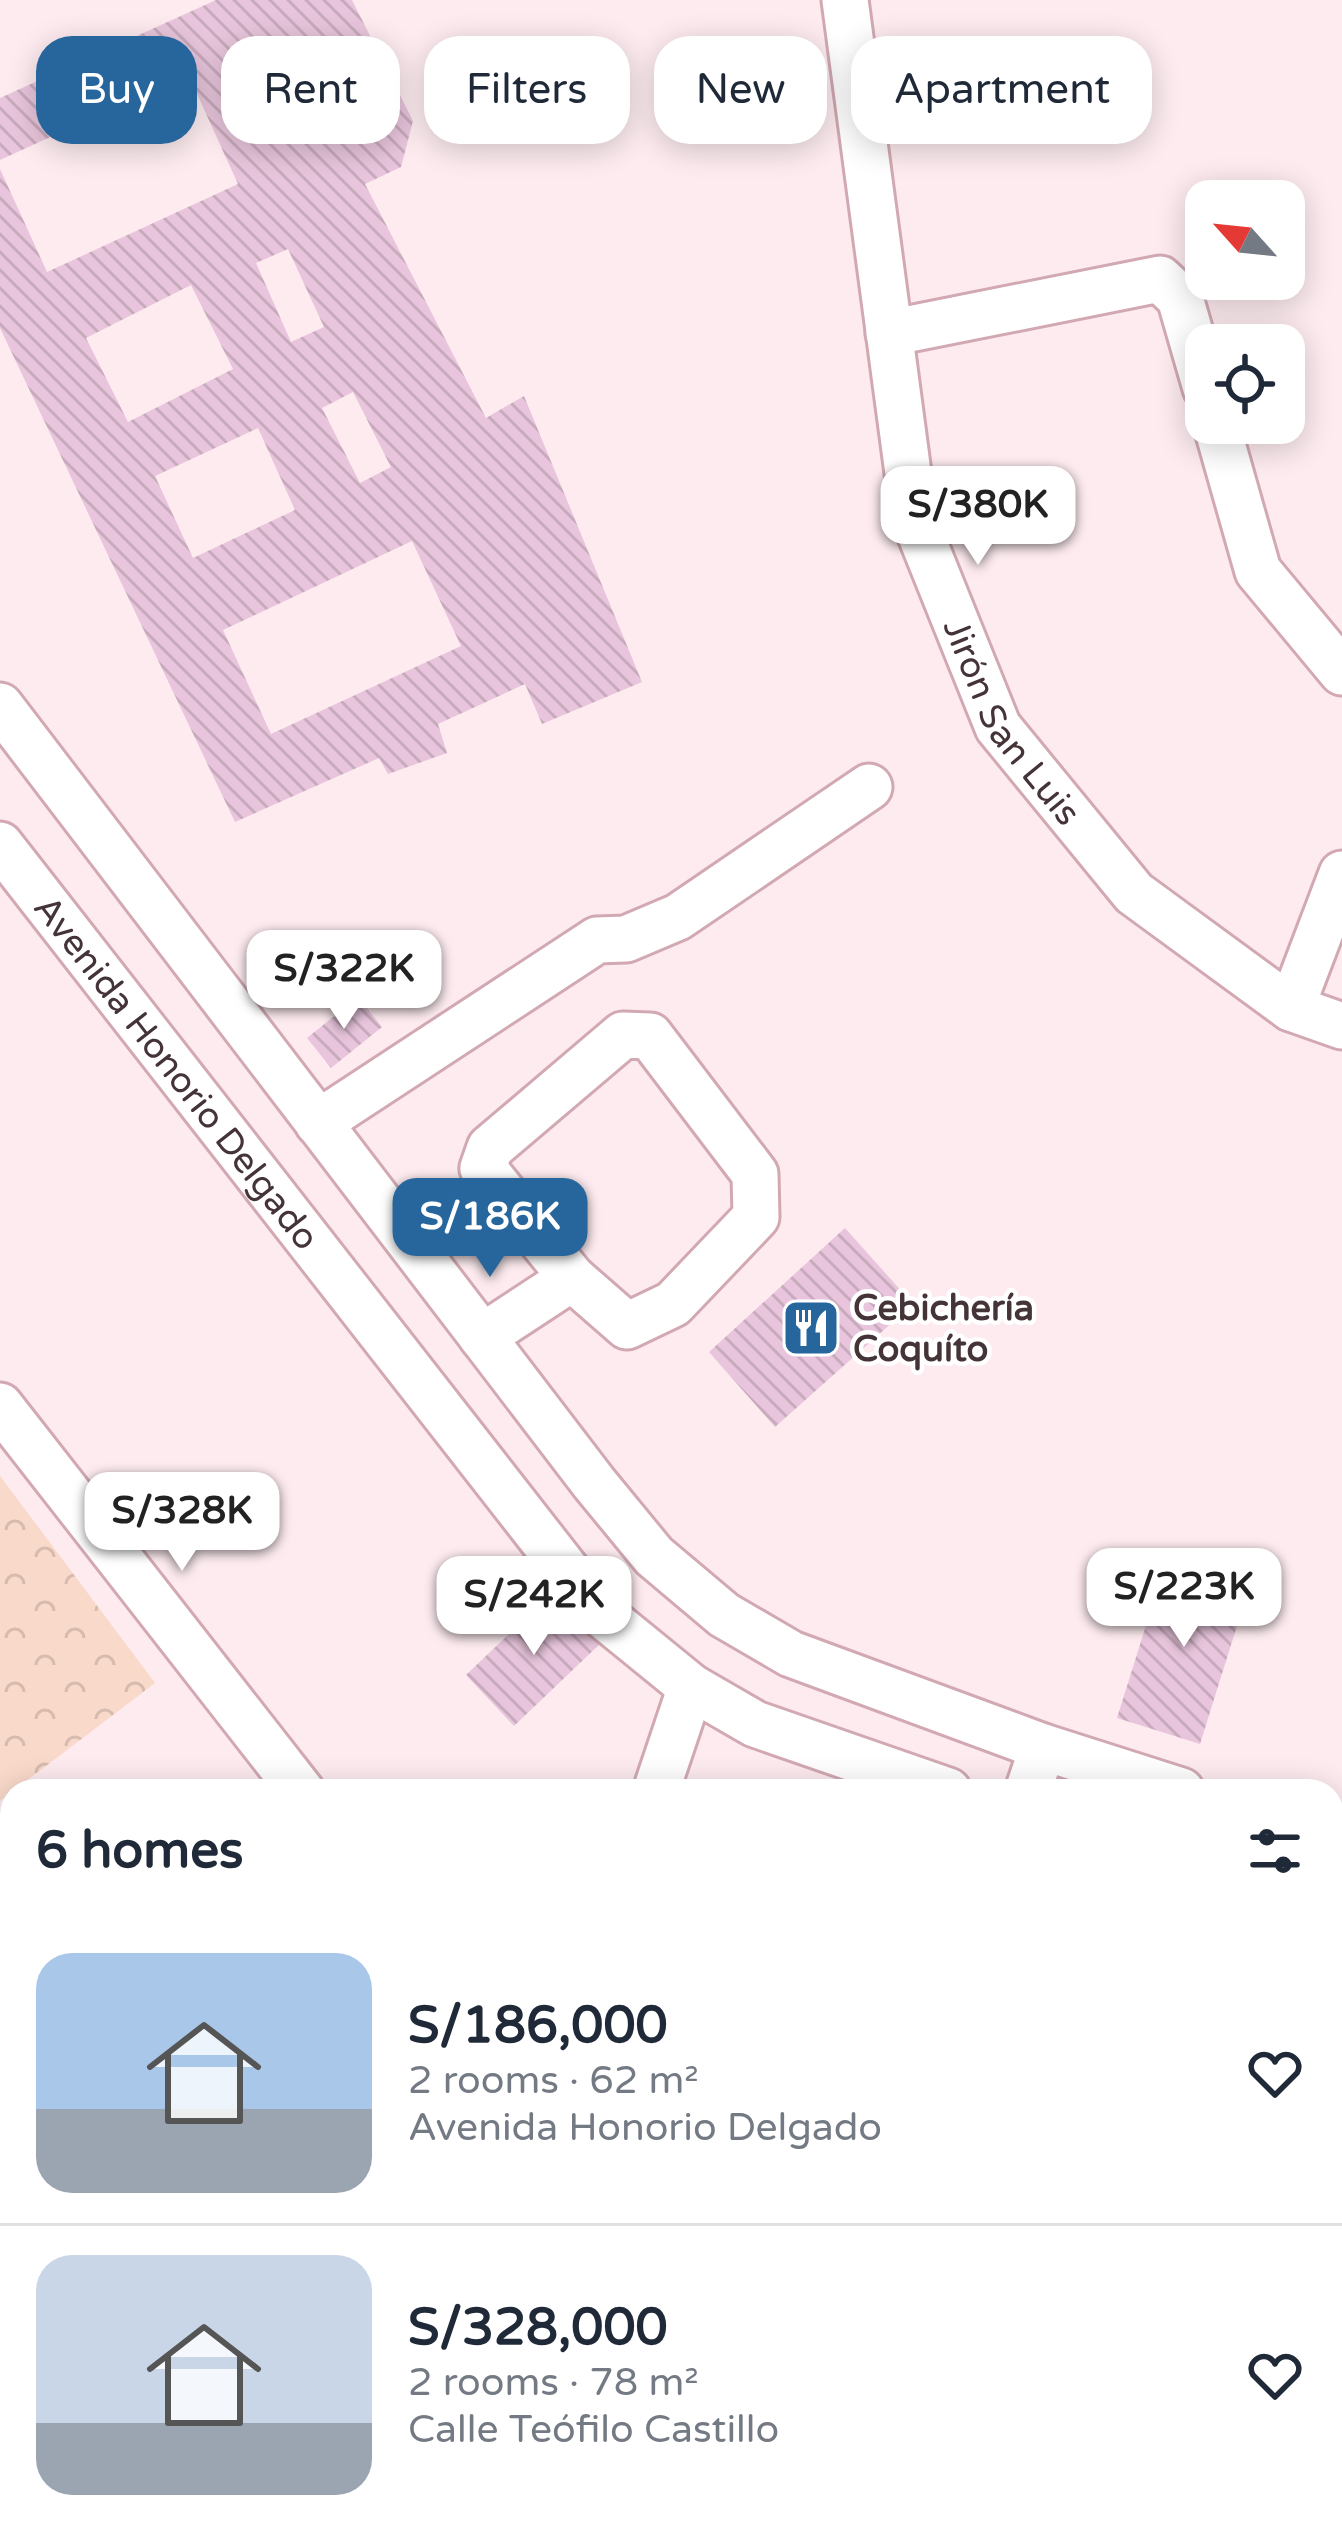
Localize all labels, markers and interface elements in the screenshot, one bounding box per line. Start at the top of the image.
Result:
chip: Buy [36,36,197,144]
chip: Rent [221,36,400,144]
chip: Filters [424,36,630,144]
chip: New [654,36,827,144]
chip: Apartment [851,36,1152,144]
north arrow [1185,180,1305,300]
map controls [1185,180,1305,444]
button: locate [1185,324,1305,444]
pin: S/380K [880,466,1076,568]
text: S/380K [908,481,1048,528]
street label: Jirón San Luis [934,613,1089,834]
street label: Avenida Honorio Delgado [24,887,328,1259]
pin: S/322K [246,930,442,1032]
text: S/322K [274,945,414,992]
pin: S/186K [392,1178,588,1280]
text: S/186K [420,1193,560,1240]
place label: Cebichería Coquíto [853,1287,1034,1371]
restaurant icon: Cebichería Coquíto [780,1297,842,1359]
pin: S/328K [84,1472,280,1574]
text: S/328K [112,1487,252,1534]
pin: S/223K [1086,1548,1282,1650]
pin: S/242K [436,1556,632,1658]
text: S/223K [1114,1563,1254,1610]
text: S/242K [464,1571,604,1618]
icon: filters [1242,1818,1308,1884]
text: 6 homes [36,1820,244,1882]
text: S/186,000 [408,1995,667,2057]
icon: home [132,2001,276,2145]
icon: heart [1242,2040,1308,2106]
text: 2 rooms · 62 m² [408,2057,699,2104]
text: Avenida Honorio Delgado [408,2104,882,2151]
text: S/328,000 [408,2297,667,2359]
icon: home [132,2303,276,2447]
icon: heart [1242,2342,1308,2408]
text: 2 rooms · 78 m² [408,2359,699,2406]
text: Calle Teófilo Castillo [408,2406,779,2453]

